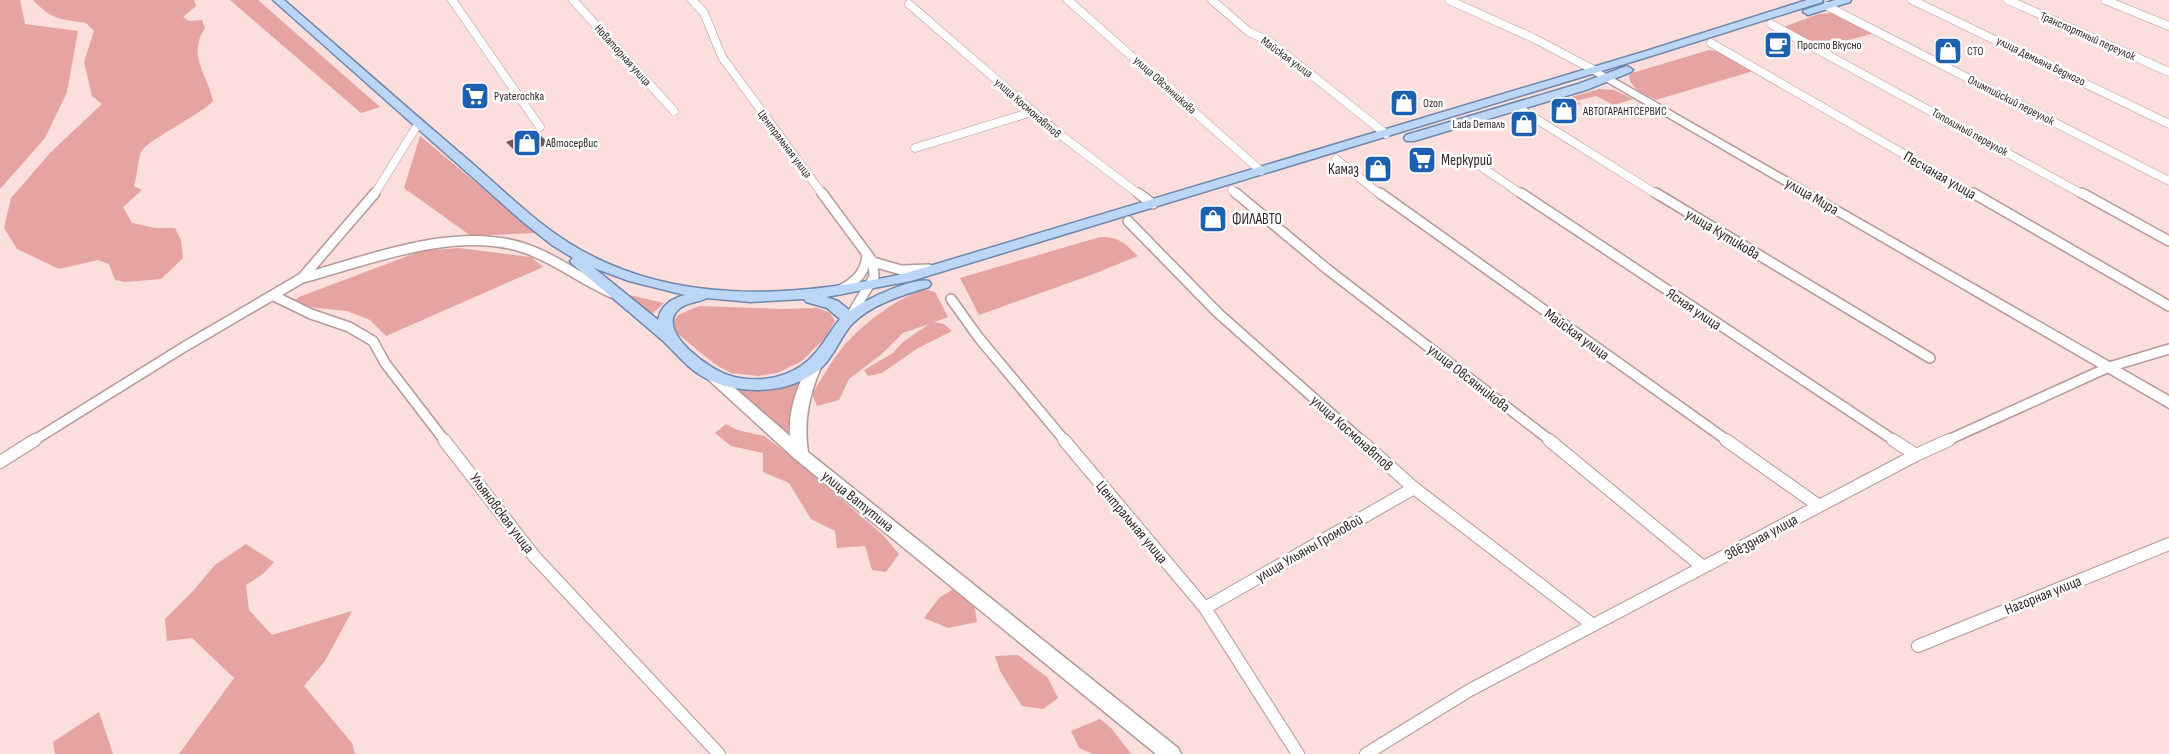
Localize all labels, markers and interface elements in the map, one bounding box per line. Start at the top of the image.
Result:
street label: Транспортный переулок [2038,9,2138,64]
street label: Новаторная улица [591,21,655,90]
cafe icon: Просто Вкусно [1763,30,1793,60]
street label: улица Демьяна Бедного [1994,33,2088,89]
street label: Майская улица [1258,34,1316,82]
shop icon: СТО [1933,36,1963,66]
place label: Просто Вкусно [1797,38,1861,53]
place label: СТО [1967,44,1983,59]
street label: улица Овсянникова [1130,53,1200,118]
street label: Олимпийский переулок [1965,72,2057,129]
street label: улица Космонавтов [991,75,1064,141]
supermarket icon: Pyaterochka [460,81,490,111]
shop icon: Ozon [1389,88,1419,118]
place label: Pyaterochka [494,89,544,104]
place label: Ozon [1423,96,1443,111]
shop icon: АВТОГАРАНТСЕРВИС [1549,96,1579,126]
place label: АВТОГАРАНТСЕРВИС [1582,104,1667,119]
street label: Тополиный переулок [1929,105,2011,160]
street label: Центральная улица [754,107,815,182]
shop icon: Lada Dеталь [1509,109,1539,139]
place label: Lada Dеталь [1452,117,1505,132]
shop icon: Автосервис [512,128,542,158]
place label: Автосервис [545,136,598,151]
supermarket icon: Меркурий [1407,145,1437,175]
street label: Песчаная улица [1900,147,1980,204]
place label: Меркурий [1441,151,1492,170]
shop icon: Камаз [1363,154,1393,184]
place label: Камаз [1328,160,1359,179]
street label: улица Мира [1782,174,1842,219]
shop icon: ФИЛАВТО [1198,204,1228,234]
street label: улица Кутикова [1682,205,1764,264]
place label: ФИЛАВТО [1232,210,1282,229]
street label: Ясная улица [1663,284,1725,335]
street label: Майская улица [1540,304,1613,365]
street label: улица Овсянникова [1424,340,1514,417]
street label: улица Космонавтов [1307,391,1397,475]
street label: улица Ватутина [818,466,898,536]
street label: Ульяновская улица [465,469,538,558]
street label: Центральная улица [1092,477,1172,568]
street label: улица Ульяны Громовой [1252,510,1366,587]
street label: Звёздная улица [1721,510,1801,565]
street label: Нагорная улица [2002,571,2084,619]

